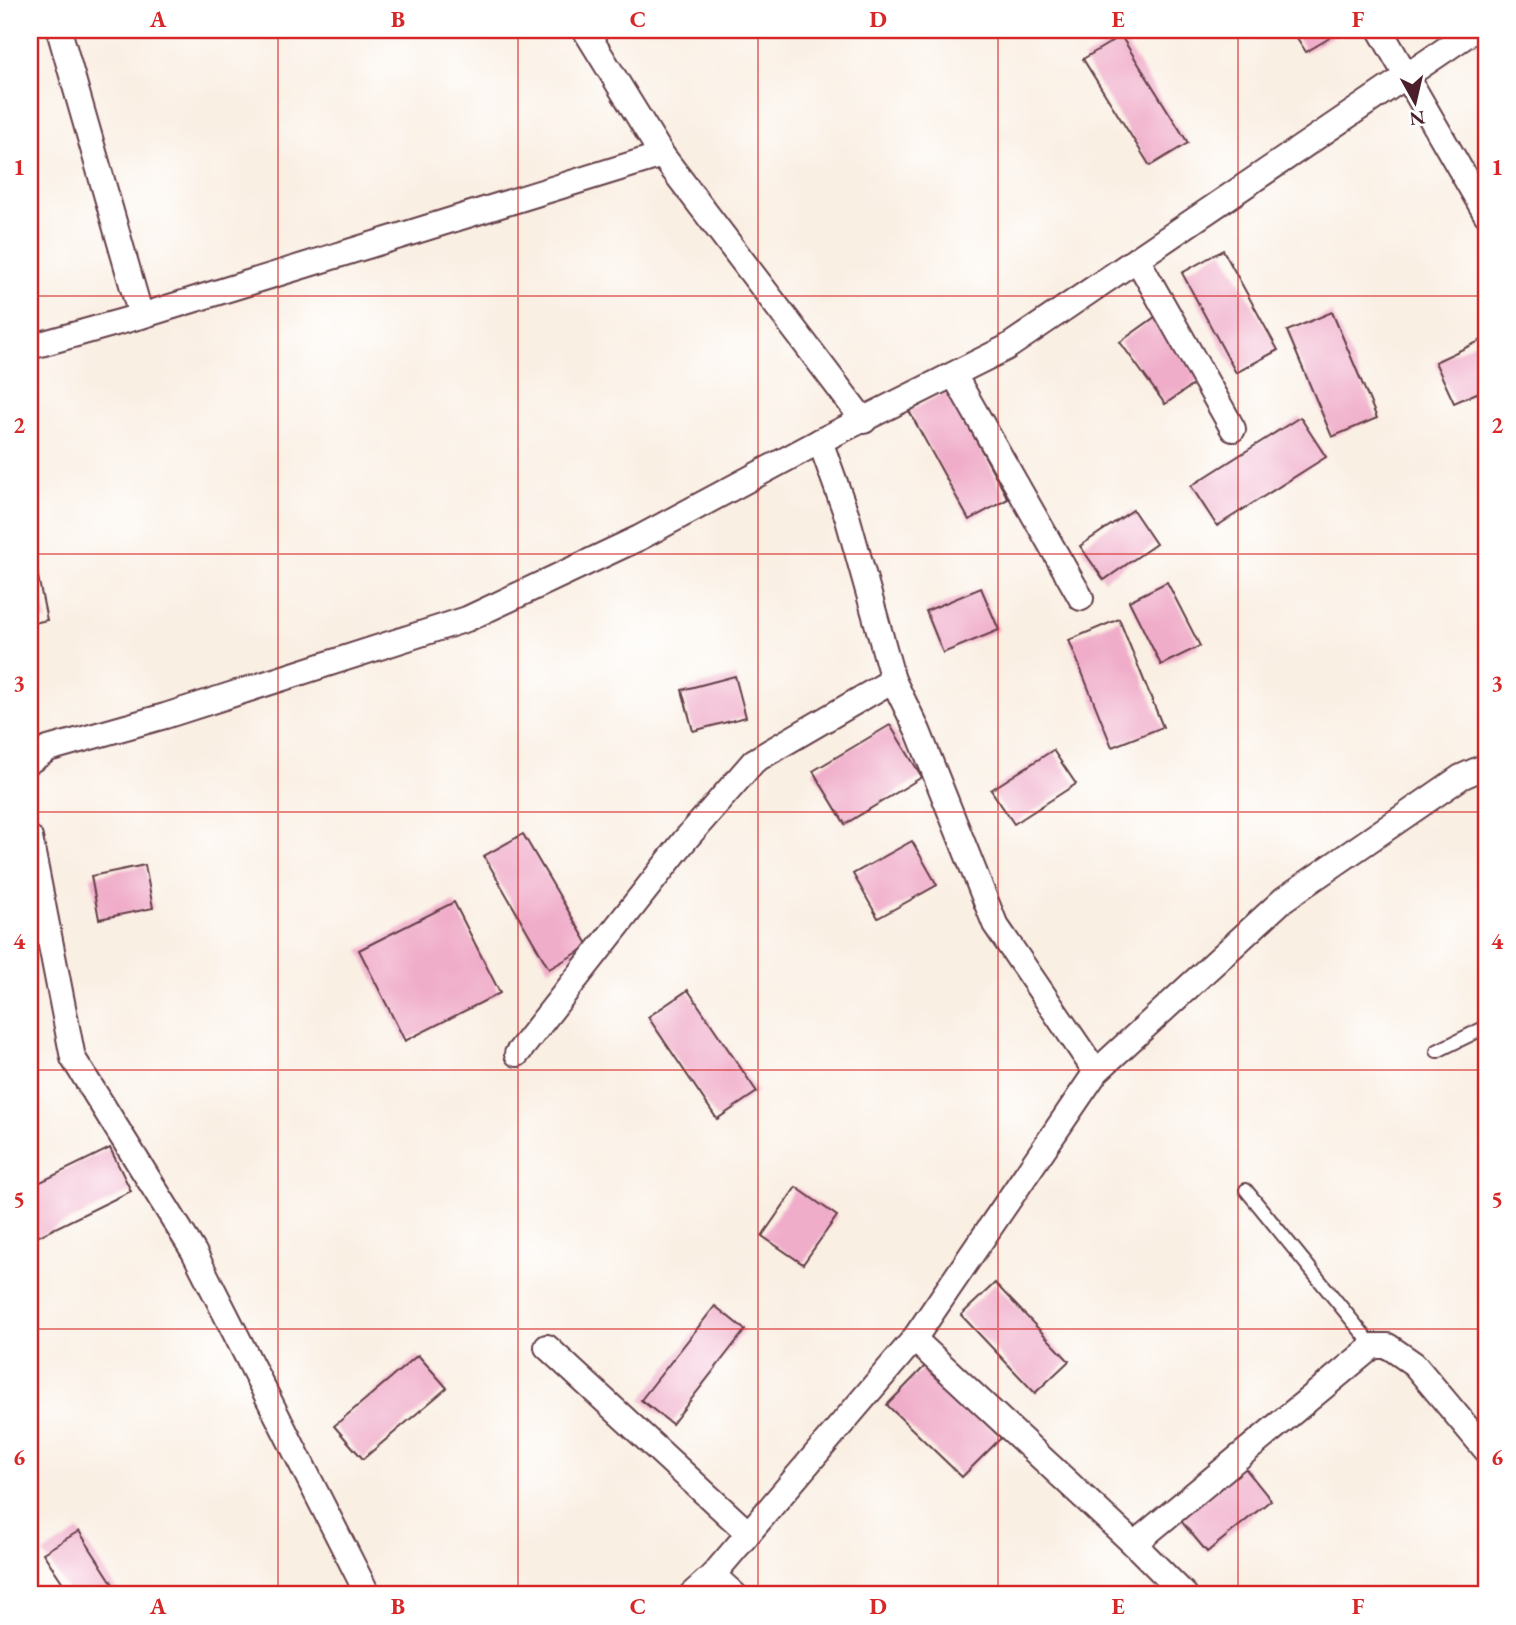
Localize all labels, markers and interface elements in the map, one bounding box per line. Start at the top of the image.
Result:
text: A [149,4,167,34]
text: B [391,4,405,34]
text: C [630,4,646,34]
text: D [869,4,887,34]
text: E [1111,4,1125,34]
text: F [1352,4,1365,34]
north arrow [1380,66,1450,136]
text: N [1407,105,1427,132]
text: 1 [13,152,25,182]
text: 1 [1491,152,1503,182]
text: 2 [13,410,25,440]
text: 2 [1491,410,1503,440]
text: 3 [13,668,25,698]
text: 3 [1491,668,1503,698]
text: 4 [13,926,26,956]
text: 4 [1491,926,1504,956]
text: 5 [13,1184,25,1214]
text: 5 [1491,1184,1503,1214]
text: 6 [13,1442,25,1472]
text: 6 [1491,1442,1503,1472]
text: A [149,1591,167,1621]
text: B [391,1591,405,1621]
text: C [630,1591,646,1621]
text: D [869,1591,887,1621]
text: E [1111,1591,1125,1621]
text: F [1352,1591,1365,1621]

